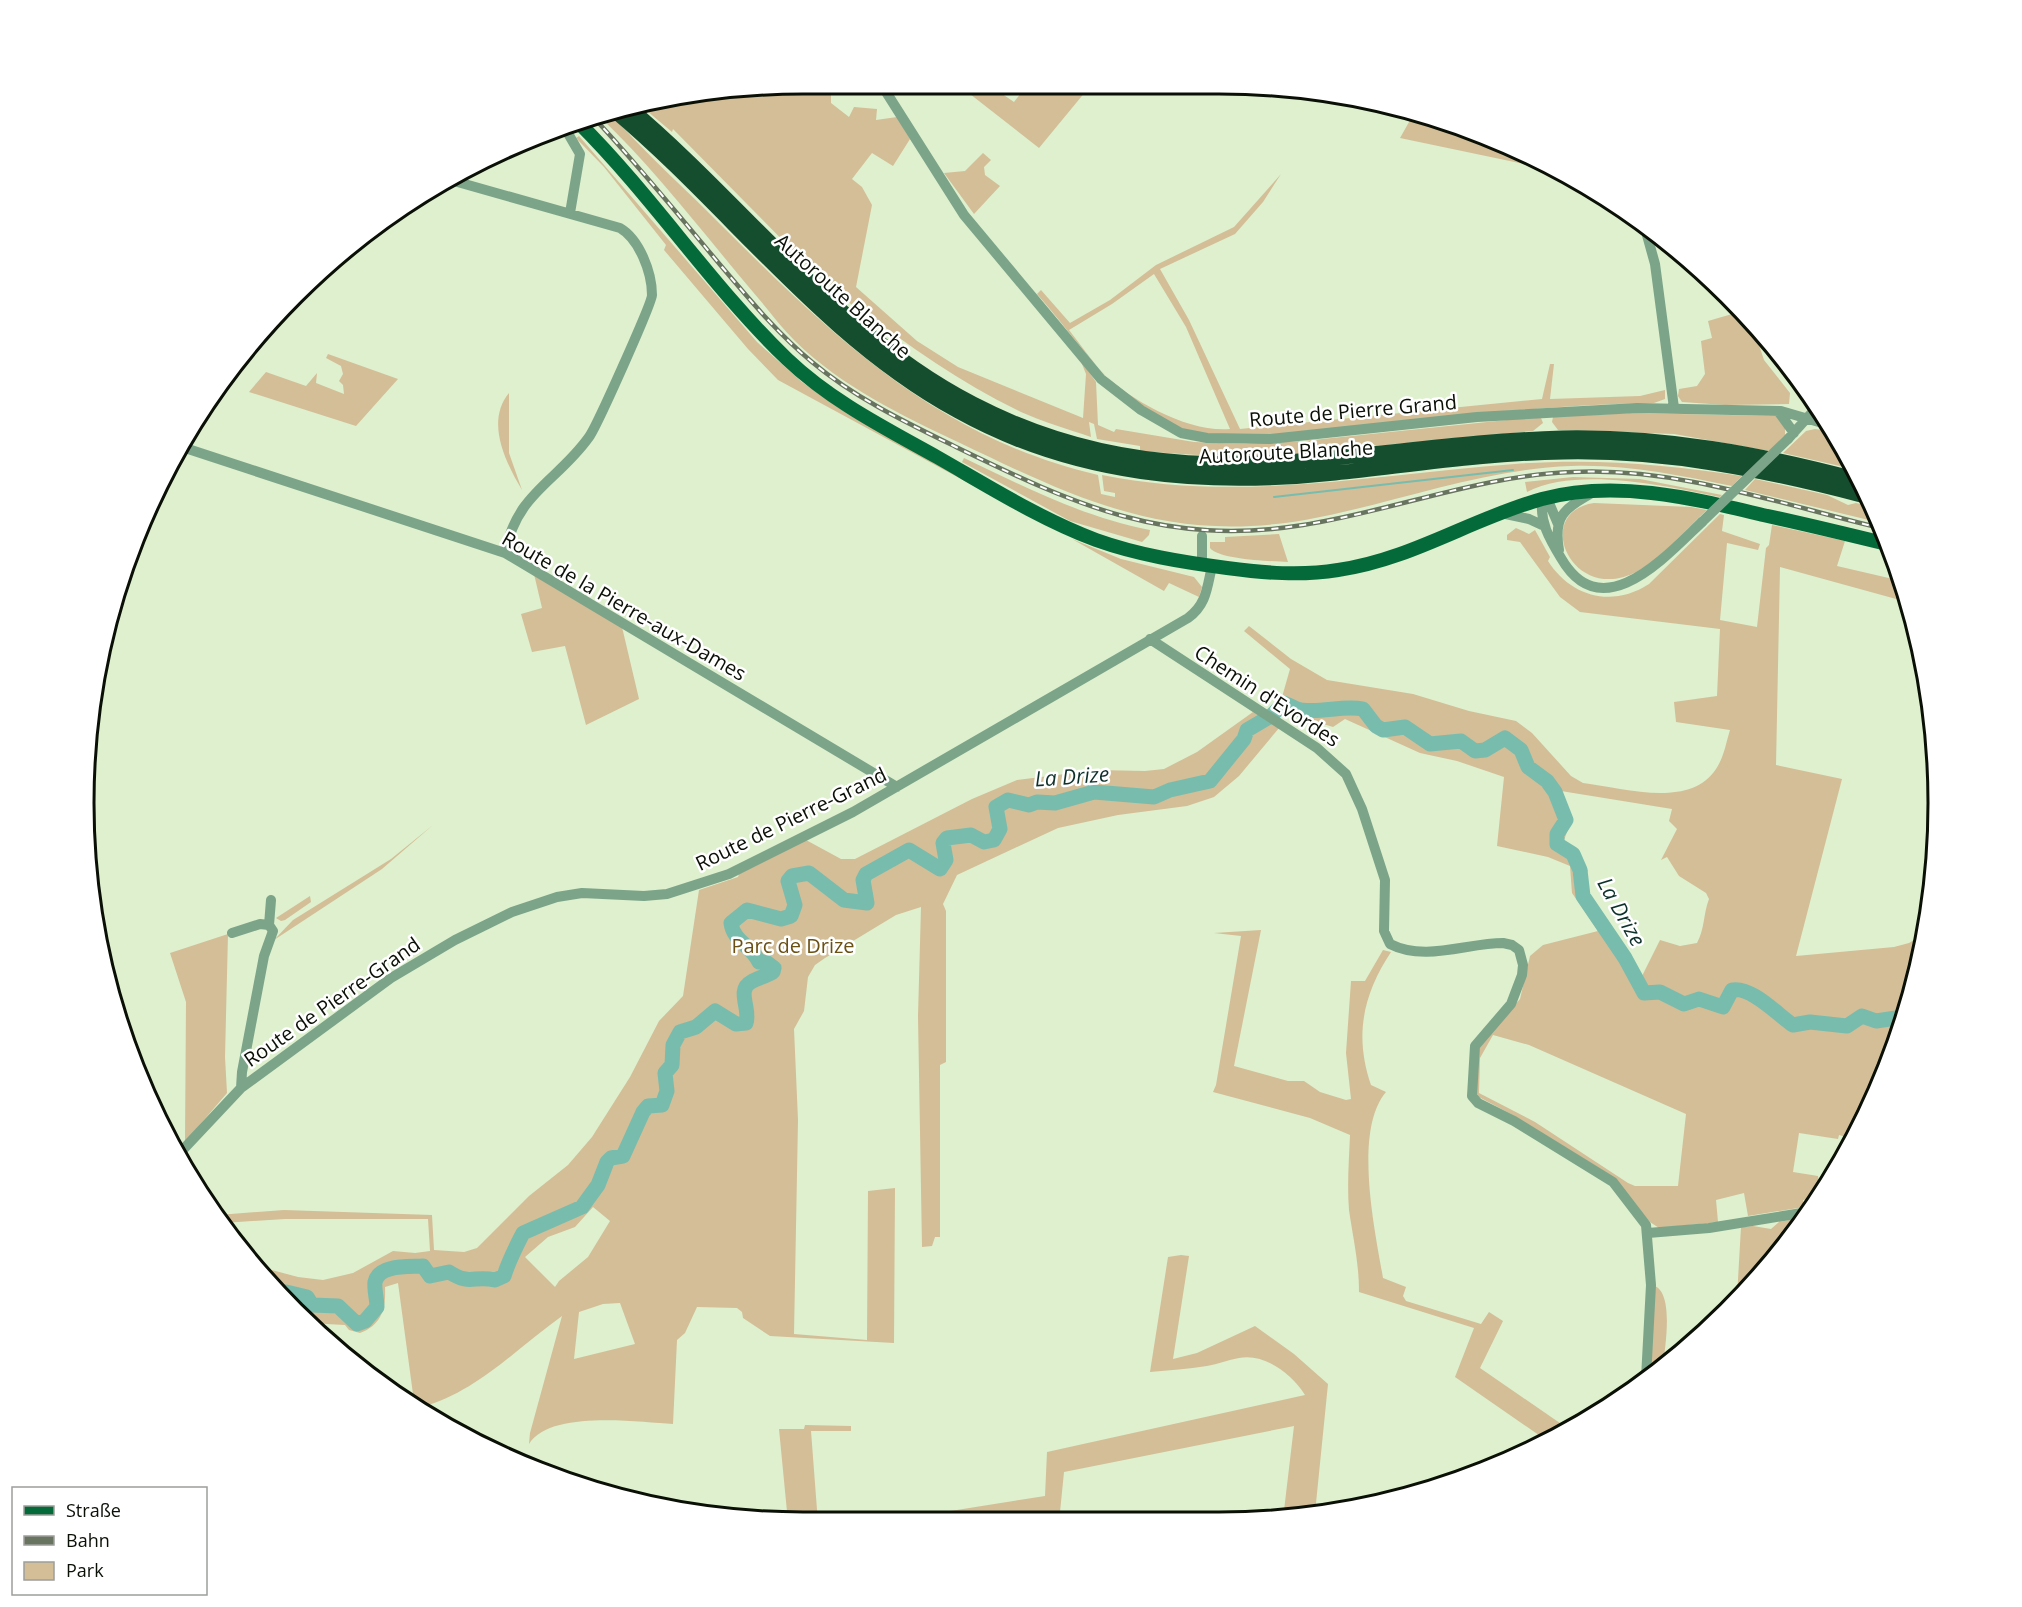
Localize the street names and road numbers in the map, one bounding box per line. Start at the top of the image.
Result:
street label: Autoroute Blanche [769,227,917,364]
street label: Route de Pierre Grand [1248,388,1458,433]
street label: Autoroute Blanche [1198,433,1374,470]
street label: Route de la Pierre-aux-Dames [497,524,751,687]
street label: Chemin d'Evordes [1189,638,1345,753]
street label: Route de Pierre-Grand [691,760,891,877]
street label: Route de Pierre-Grand [238,930,425,1073]

